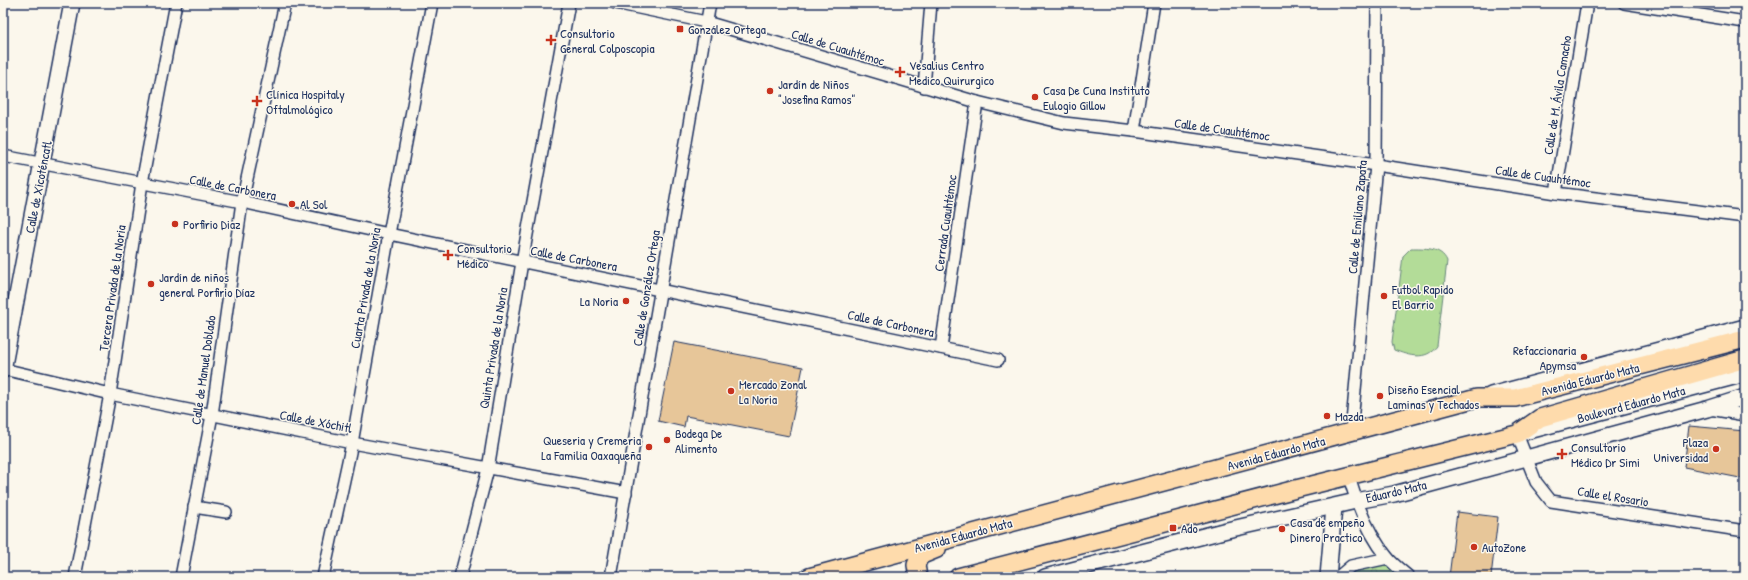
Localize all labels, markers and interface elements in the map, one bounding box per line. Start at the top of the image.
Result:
place label: González Ortega [688,20,766,38]
place label: Consultorio General Colposcopia [560,24,655,57]
marker: González Ortega [675,24,685,34]
street label: Calle de Cuauhtémoc [789,24,887,70]
marker: Consultorio General Colposcopia [545,34,557,46]
street label: Calle de M. Ávila Camacho [1539,34,1575,156]
place label: Vesalius Centro Medico Quirurgico [909,56,994,89]
marker: Vesalius Centro Medico Quirurgico [894,66,906,78]
place label: Jardín de Niños "Josefina Ramos" [778,75,855,108]
place label: Casa De Cuna Instituto Eulogio Gillow [1043,81,1150,114]
place label: Clínica Hospitaly Oftalmológico [266,85,345,118]
marker: Jardín de Niños "Josefina Ramos" [765,86,775,96]
marker: Casa De Cuna Instituto Eulogio Gillow [1030,92,1040,102]
marker: Clínica Hospitaly Oftalmológico [251,95,263,107]
street label: Calle de Cuauhtémoc [1173,113,1271,145]
street label: Calle de Xicoténcatl [20,139,56,235]
street label: Calle de Emiliano Zapata [1343,159,1371,275]
street label: Calle de Cuauhtémoc [1494,160,1592,192]
street label: Calle de Carbonera [188,170,278,204]
street label: Cerrada Cuauhtémoc [929,174,961,272]
place label: Al Sol [300,195,328,213]
marker: Al Sol [287,199,297,209]
place label: Porfirio Diaz [183,215,241,233]
marker: Porfirio Diaz [170,219,180,229]
street label: Tercera Privada de la Noria [94,224,130,352]
street label: Cuarta Privada de la Noria [345,226,385,350]
street label: Calle de González Ortega [628,229,664,347]
place label: Consultorio Médico [457,239,512,272]
street label: Calle de Carbonera [529,241,619,275]
marker: Consultorio Médico [442,249,454,261]
place label: Jardín de niños general Porfirio Díaz [159,268,256,301]
marker: Jardín de niños general Porfirio Díaz [146,279,156,289]
place label: Futbol Rapido El Barrio [1391,280,1453,313]
street label: Quinta Privada de la Noria [475,286,511,410]
marker: Futbol Rapido El Barrio [1379,291,1389,301]
place label: La Noria [580,292,618,310]
marker: La Noria [621,296,631,306]
street label: Calle de Carbonera [846,305,936,341]
street label: Calle de Manuel Doblado [186,314,220,426]
place label: Refaccionaria Apymsa [1513,341,1576,374]
marker: Refaccionaria Apymsa [1579,352,1589,362]
street label: Avenida Eduardo Mata [1539,358,1641,400]
place label: Mercado Zonal La Noria [739,375,807,408]
place label: Diseño Esencial Laminas y Techados [1388,380,1479,413]
street label: Boulevard Eduardo Mata [1575,381,1687,427]
marker: Mercado Zonal La Noria [726,386,736,396]
marker: Diseño Esencial Laminas y Techados [1375,391,1385,401]
street label: Calle de Xóchitl [278,405,354,437]
place label: Mazda [1335,407,1364,425]
marker: Mazda [1322,411,1332,421]
place label: Bodega De Alimento [675,424,722,457]
place label: Queseria y Cremeria La Familia Oaxaqueña [541,431,641,464]
street label: Avenida Eduardo Mata [1225,431,1327,475]
place label: Plaza Universidad [1654,433,1708,466]
marker: Bodega De Alimento [662,435,672,445]
place label: Consultorio Médico Dr Simi [1571,438,1640,471]
marker: Queseria y Cremeria La Familia Oaxaqueña [644,442,654,452]
marker: Plaza Universidad [1711,444,1721,454]
marker: Consultorio Médico Dr Simi [1556,448,1568,460]
street label: Eduardo Mata [1364,475,1428,507]
street label: Calle el Rosario [1576,481,1650,511]
street label: Avenida Eduardo Mata [912,513,1014,557]
place label: Casa de empeño Dinero Practico [1290,513,1364,546]
place label: Ado [1181,519,1198,537]
marker: Ado [1168,523,1178,533]
marker: Casa de empeño Dinero Practico [1277,524,1287,534]
place label: AutoZone [1482,538,1526,556]
marker: AutoZone [1469,542,1479,552]

